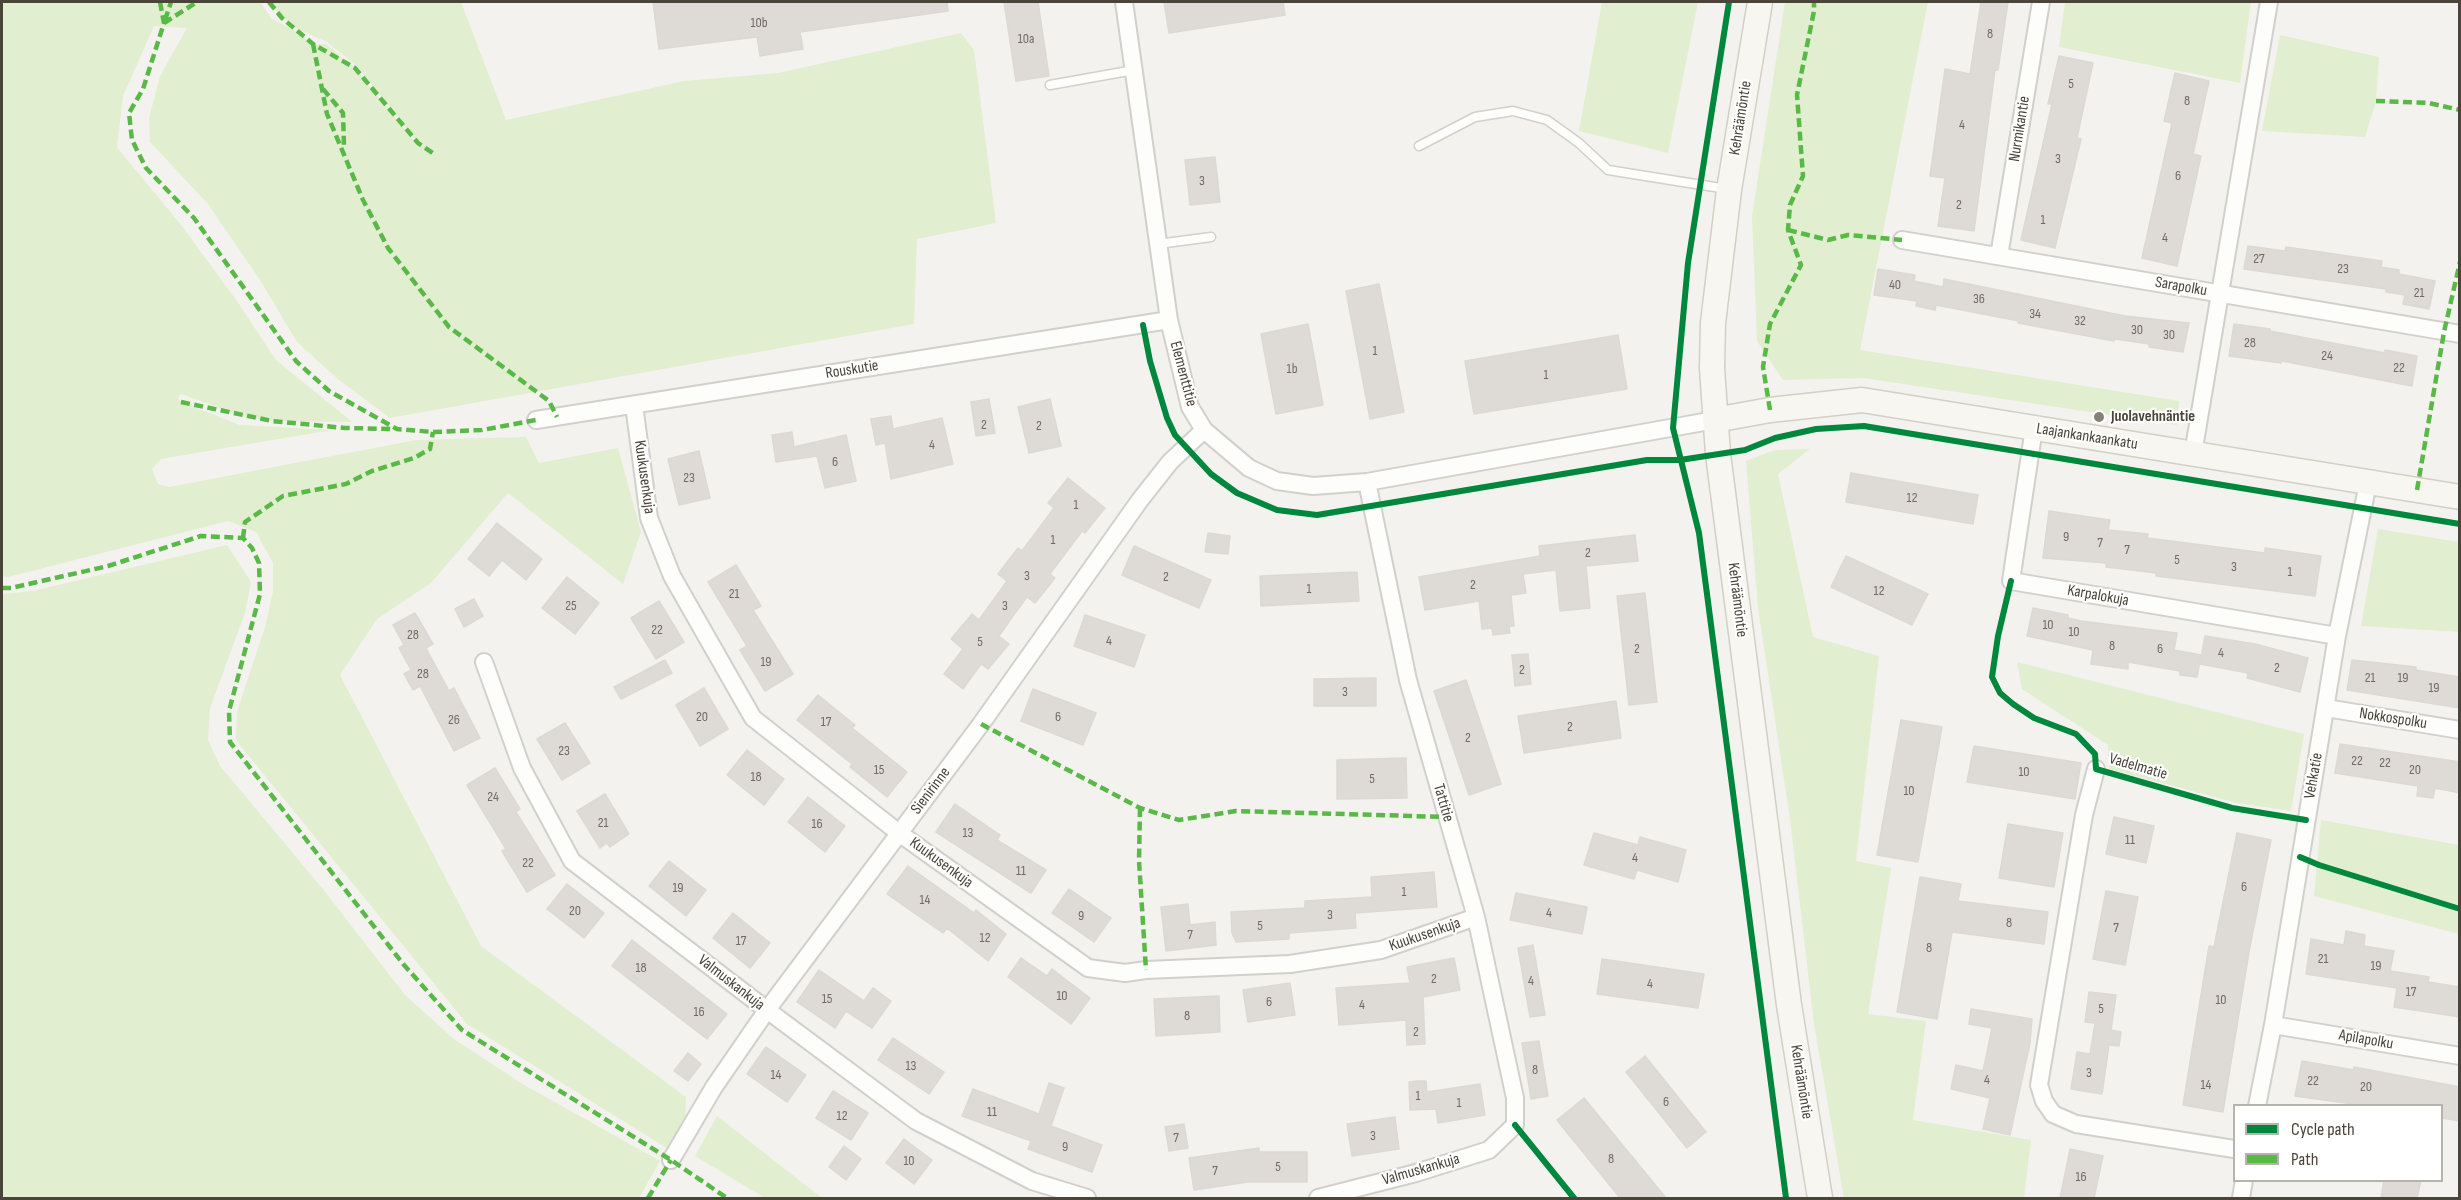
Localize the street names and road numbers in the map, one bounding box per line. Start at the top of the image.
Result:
street label: Kehräämöntie [1726,79,1756,157]
street label: Nurmikantie [2005,95,2035,163]
street label: Sarapolku [2153,273,2209,301]
street label: Elementtitie [1165,339,1201,409]
street label: Rouskutie [824,356,880,384]
street label: Laajankankaankatu [2035,420,2139,454]
street label: Kuukusenkuja [629,439,659,515]
street label: Kehräämöntie [1723,562,1751,638]
street label: Karpalokuja [2066,581,2130,611]
street label: Nokkospolku [2358,704,2428,734]
street label: Vadelmatie [2107,750,2169,784]
street label: Vehkatie [2301,751,2327,801]
street label: Sienirinne [907,764,955,818]
street label: Tattitie [1428,782,1458,824]
street label: Kuukusenkuja [905,833,977,893]
street label: Kuukusenkuja [1387,914,1463,956]
street label: Valmuskankuja [694,951,768,1015]
street label: Apilapolku [2337,1026,2395,1054]
street label: Kehräämöntie [1786,1043,1816,1121]
street label: Valmuskankuja [1380,1150,1462,1190]

